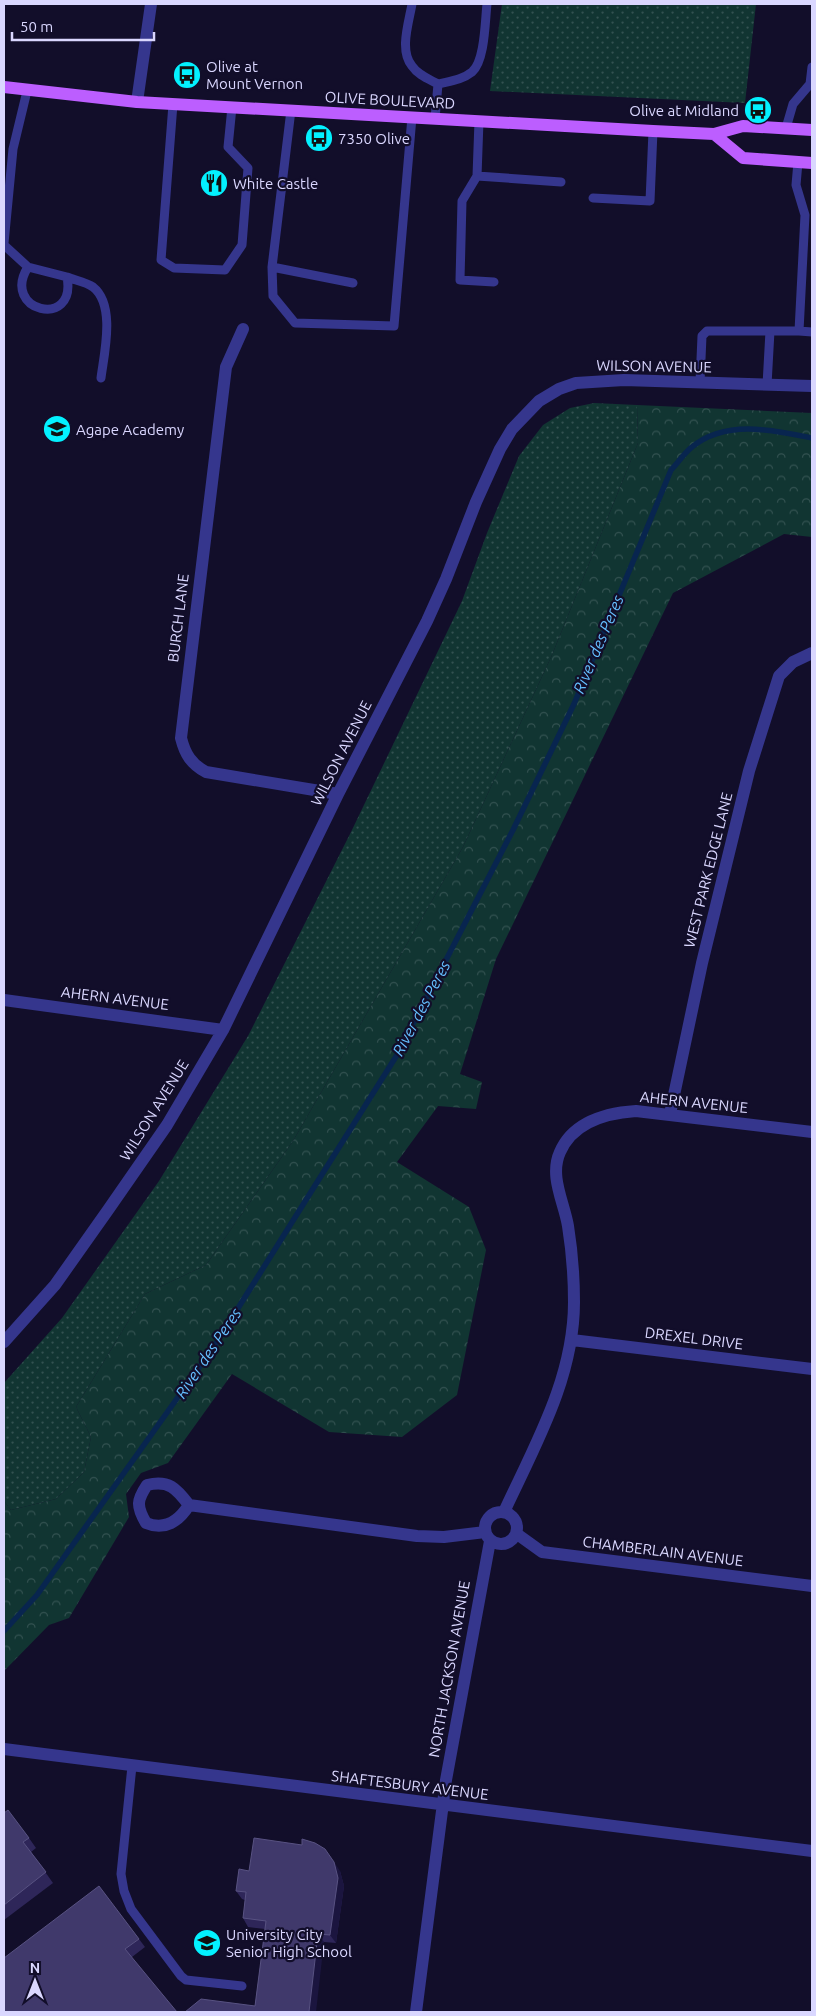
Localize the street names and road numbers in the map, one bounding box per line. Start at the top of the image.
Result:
street label: OLIVE BOULEVARD [324,88,456,112]
street label: WILSON AVENUE [596,356,712,376]
street label: BURCH LANE [164,573,192,663]
street label: WILSON AVENUE [307,698,375,808]
street label: WEST PARK EDGE LANE [680,790,736,950]
street label: AHERN AVENUE [60,983,170,1013]
street label: WILSON AVENUE [116,1057,192,1163]
street label: AHERN AVENUE [639,1088,749,1116]
street label: DREXEL DRIVE [644,1324,744,1352]
street label: CHAMBERLAIN AVENUE [582,1533,744,1569]
street label: NORTH JACKSON AVENUE [425,1579,473,1759]
street label: SHAFTESBURY AVENUE [330,1767,490,1803]

